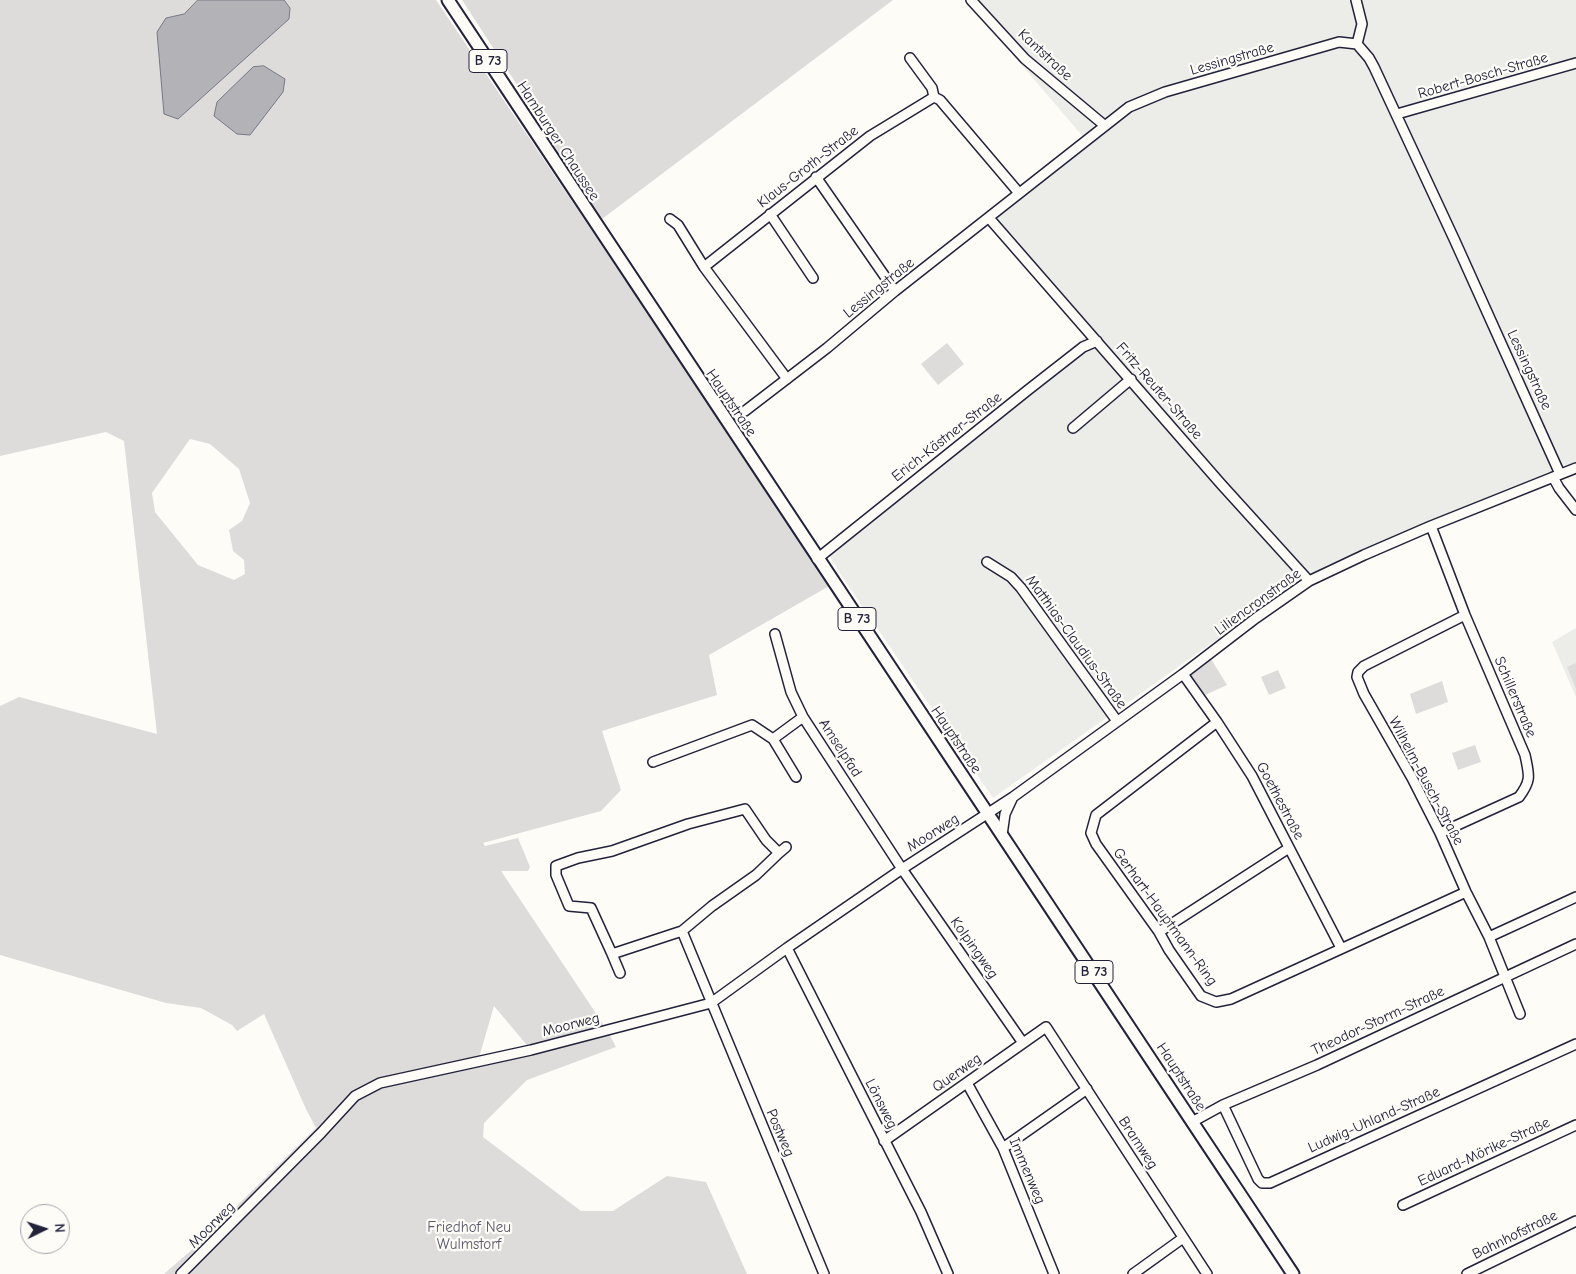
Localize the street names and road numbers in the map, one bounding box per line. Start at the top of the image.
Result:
street label: Kantstraße [1014,25,1076,85]
street label: Lessingstraße [1188,38,1276,80]
road number: B 73 [469,49,507,72]
street label: Robert-Bosch-Straße [1416,49,1550,103]
street label: Hamburger Chaussee [513,78,603,204]
street label: Klaus-Groth-Straße [754,122,862,212]
street label: Lessingstraße [840,254,918,322]
street label: Lessingstraße [1503,327,1555,413]
street label: Fritz-Reuter-Straße [1112,339,1206,443]
street label: Hauptstraße [702,366,760,440]
street label: Erich-Kästner-Straße [888,388,1006,486]
street label: Liliencronstraße [1211,565,1305,639]
street label: Matthias-Claudius-Straße [1021,572,1131,712]
road number: B 73 [838,608,876,630]
street label: Schillerstraße [1490,654,1540,740]
street label: Hauptstraße [927,703,985,777]
street label: Wilhelm-Busch-Straße [1385,714,1467,848]
street label: Amselpfad [815,716,865,780]
street label: Goethestraße [1252,759,1308,843]
street label: Moorweg [903,810,963,856]
street label: Gerhart-Hauptmann-Ring [1109,845,1221,989]
street label: Kolpingweg [946,914,1002,982]
road number: B 73 [1075,960,1113,984]
street label: Theodor-Storm-Straße [1309,982,1447,1060]
street label: Moorweg [540,1009,602,1041]
street label: Hauptstraße [1152,1040,1210,1114]
street label: Querweg [929,1050,985,1096]
street label: Lönsweg [861,1076,901,1132]
street label: Ludwig-Uhland-Straße [1305,1083,1443,1157]
street label: Postweg [762,1106,798,1160]
street label: Bramweg [1114,1113,1162,1173]
street label: Eduard-Mörike-Straße [1415,1113,1553,1191]
street label: Immenweg [1005,1135,1049,1207]
street label: Moorweg [185,1198,239,1252]
street label: Bahnhofstraße [1469,1207,1561,1263]

